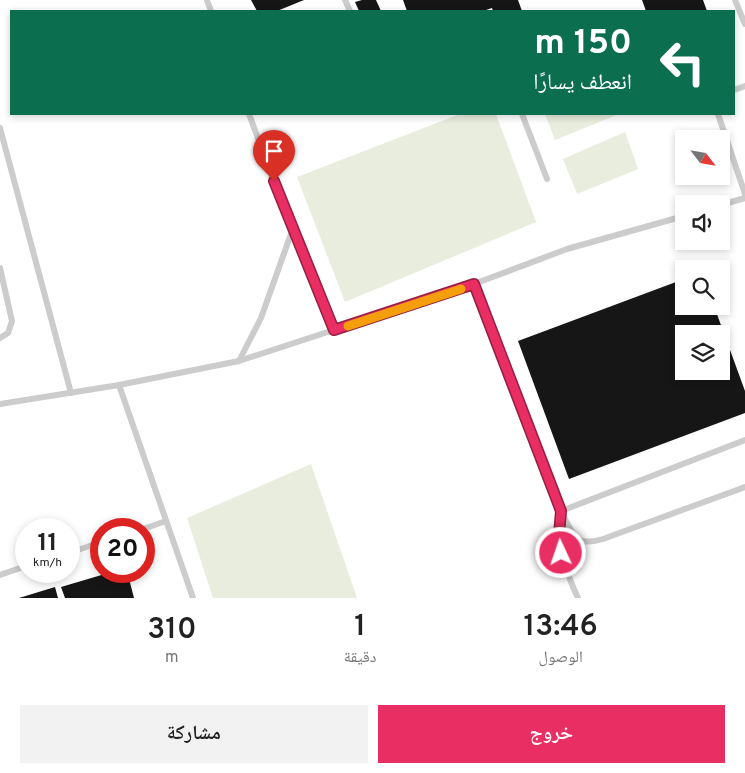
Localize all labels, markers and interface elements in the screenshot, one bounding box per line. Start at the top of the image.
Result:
text: 150 m [534,22,632,66]
icon: left [650,30,715,95]
text: انعطف يسارًا [533,70,632,97]
pin [253,130,295,181]
north arrow [675,130,730,185]
map controls [675,130,730,380]
icon: arrive [260,137,288,165]
button: sound [675,195,730,250]
button: search [675,260,730,315]
button: layers [675,325,730,380]
speed limit sign: 20 [90,518,155,583]
position arrow [534,526,586,578]
text: 11 [37,528,58,560]
text: km/h [33,555,62,571]
text: 1 [354,609,366,646]
text: 13:46 [524,609,598,646]
text: 310 [147,612,197,649]
text: m [165,648,179,668]
text: دقيقة [344,648,376,668]
text: الوصول [539,648,583,668]
button: مشاركة [20,705,368,763]
button: خروج [378,705,725,763]

